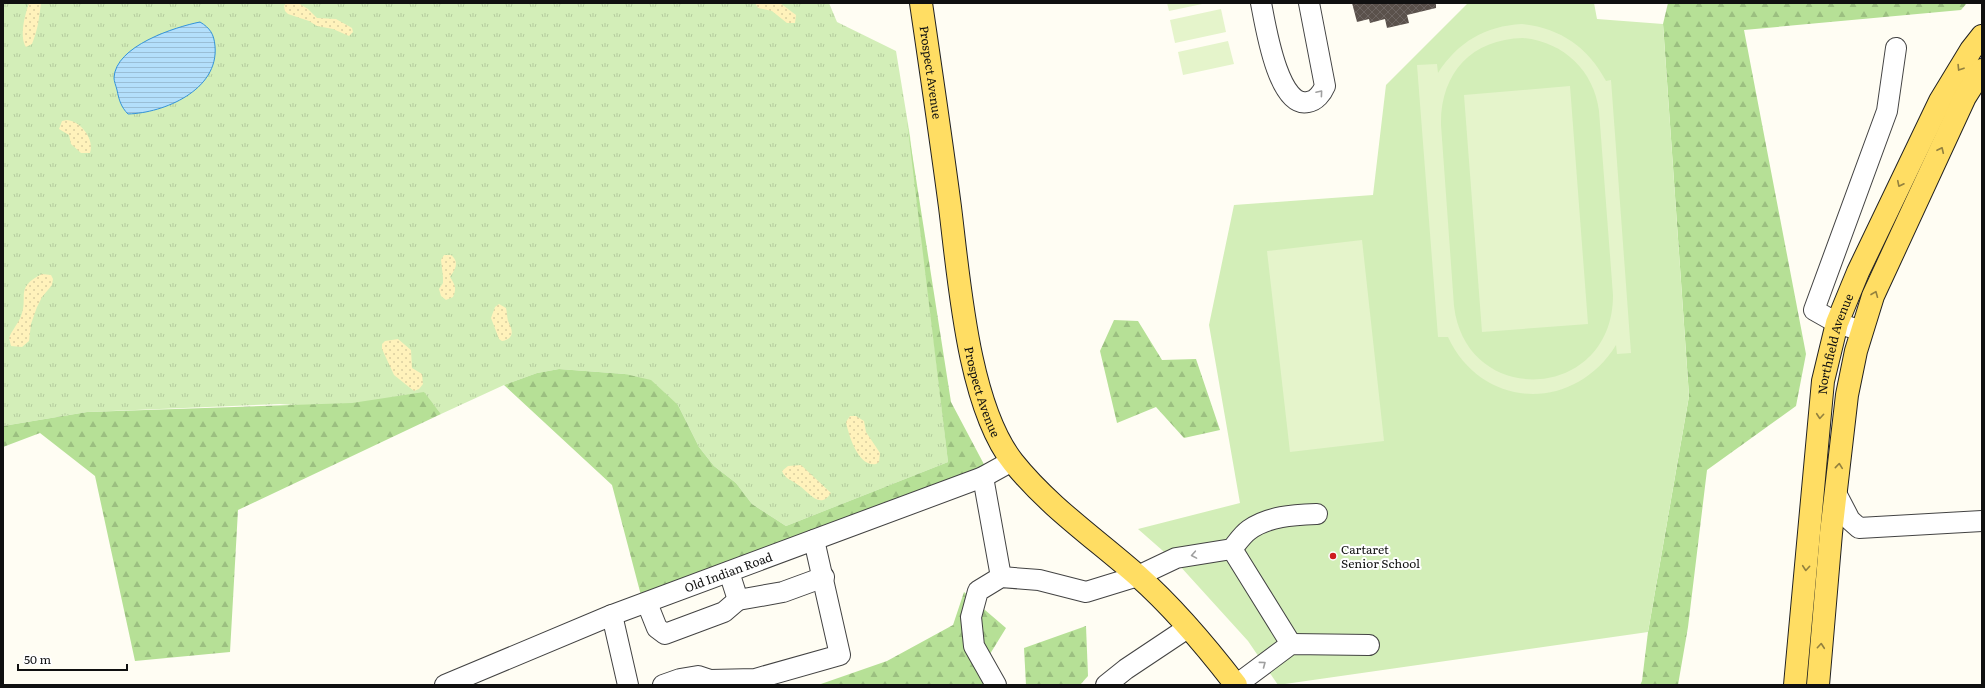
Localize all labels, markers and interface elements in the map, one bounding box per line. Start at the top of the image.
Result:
street label: Prospect Avenue [915,24,947,120]
one-way arrow [1957,64,1965,71]
one-way arrow [1315,91,1322,98]
one-way arrow [1936,147,1944,155]
one-way arrow [1897,179,1905,187]
one-way arrow [1870,290,1878,297]
street label: Northfield Avenue [1813,291,1857,395]
street label: Prospect Avenue [960,345,1005,440]
one-way arrow [1815,413,1824,419]
one-way arrow [1834,463,1843,469]
place label: Cartaret Senior School [1341,540,1420,572]
street label: Old Indian Road [682,547,775,596]
one-way arrow [1191,550,1197,558]
marker: Cartaret Senior School [1328,551,1338,561]
one-way arrow [1802,565,1811,571]
one-way arrow [1817,643,1826,649]
scale bar [18,646,127,672]
text: 50 m [24,650,51,668]
one-way arrow [1259,662,1266,669]

